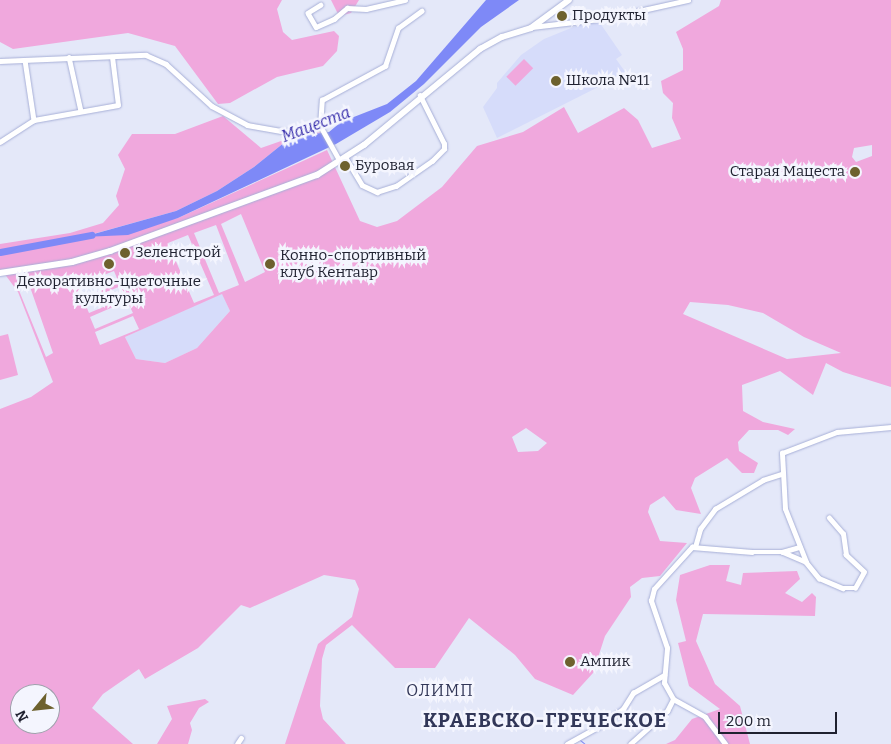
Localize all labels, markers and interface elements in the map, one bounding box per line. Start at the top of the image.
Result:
place label: Продукты [572,7,646,25]
marker: Продукты [556,10,568,22]
place label: Школа №11 [566,72,649,90]
marker: Школа №11 [550,75,562,87]
water label: Мацеста [279,103,353,147]
place label: Буровая [355,157,414,175]
marker: Буровая [339,160,351,172]
place label: Старая Мацеста [730,163,845,181]
marker: Старая Мацеста [849,166,861,178]
place label: Зеленстрой [135,244,221,262]
place label: Конно-спортивный клуб Кентавр [280,246,426,281]
marker: Зеленстрой [119,247,131,259]
marker: Декоративно-цветочные культуры [103,258,115,270]
marker: Конно-спортивный клуб Кентавр [264,258,276,270]
place label: Декоративно-цветочные культуры [17,272,201,307]
place label: Ампик [580,653,630,671]
marker: Ампик [564,656,576,668]
district label: ОЛИМП [406,681,474,701]
north arrow [10,684,60,734]
scale bar [721,702,840,734]
text: N [12,707,32,725]
district label: КРАЕВСКО-ГРЕЧЕСКОЕ [421,708,669,732]
text: 200 m [726,712,771,730]

